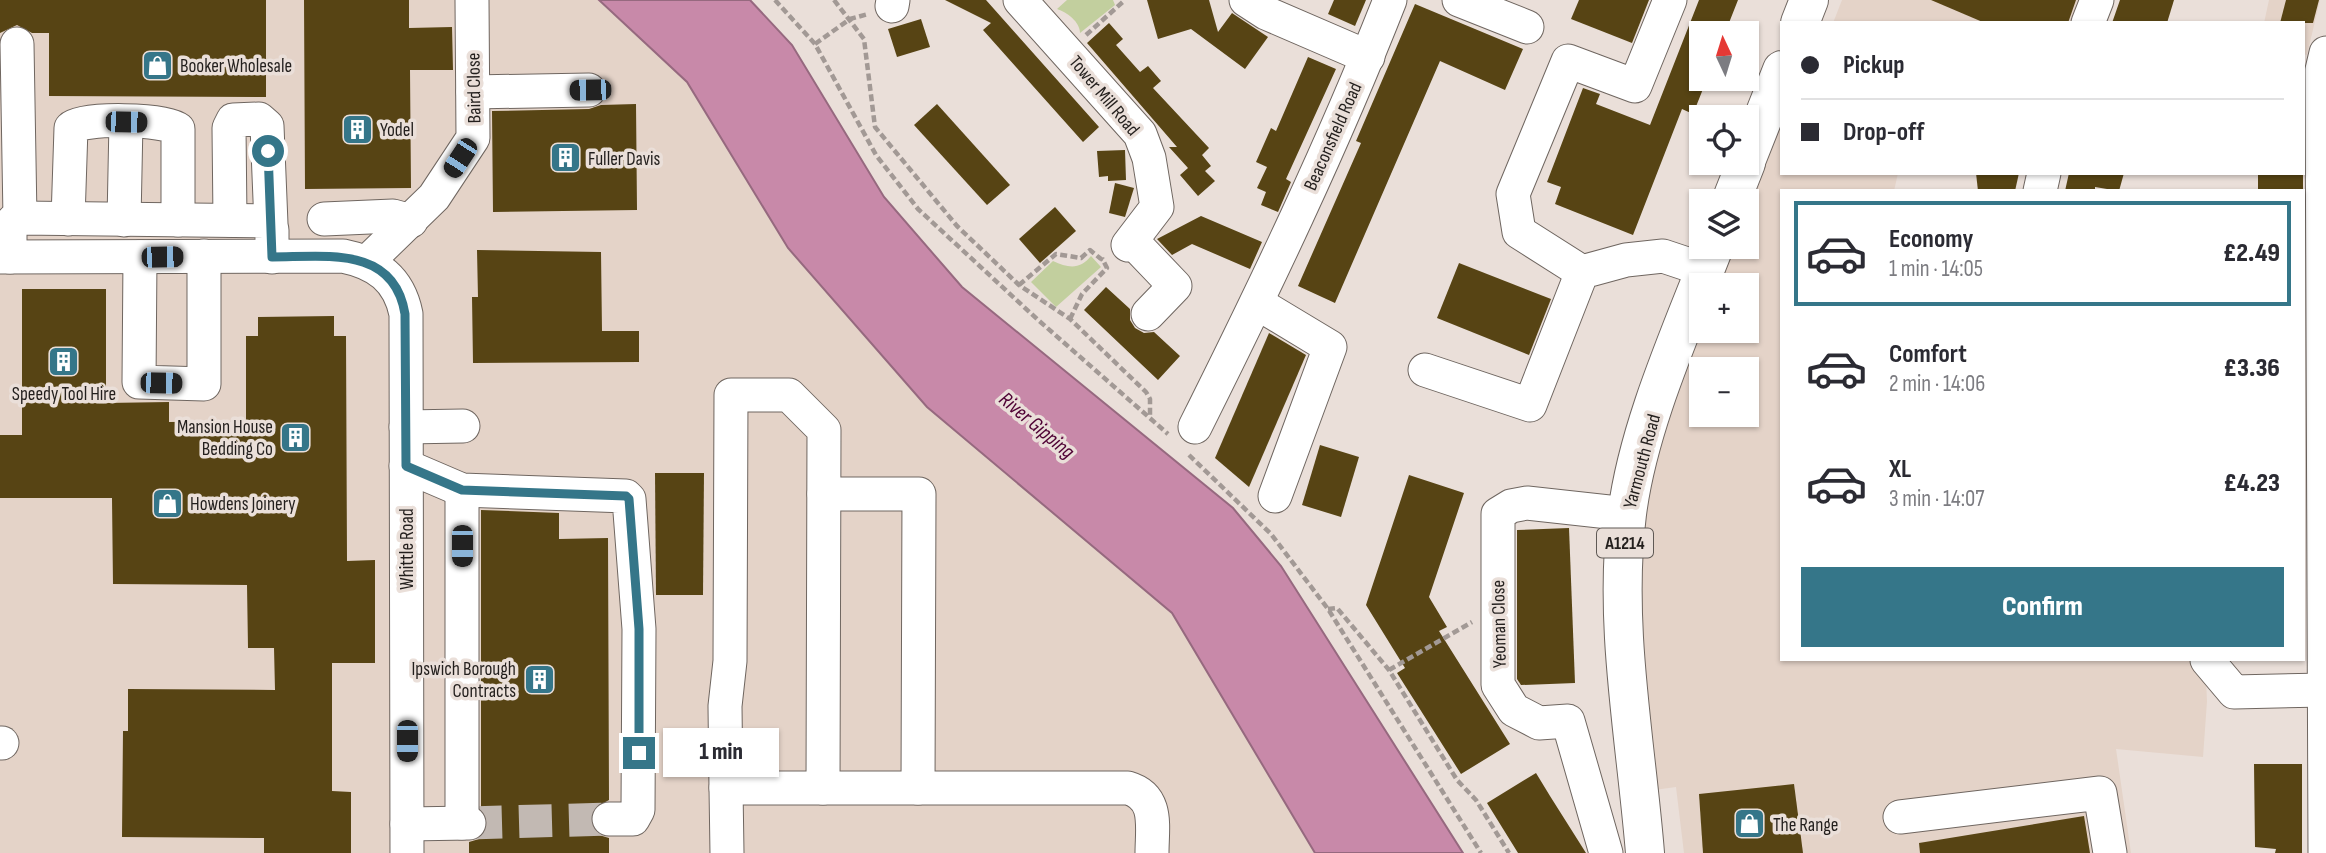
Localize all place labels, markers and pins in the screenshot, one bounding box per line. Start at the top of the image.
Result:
shop icon: Booker Wholesale [140,48,174,82]
place label: Booker Wholesale [180,55,292,78]
building icon: Yodel [340,112,374,146]
place label: Yodel [380,119,414,142]
building icon: Fuller Davis [548,141,582,175]
place label: Fuller Davis [588,148,661,171]
building icon: Speedy Tool Hire [47,345,81,379]
place label: Speedy Tool Hire [12,383,116,406]
place label: Mansion House Bedding Co [177,416,273,461]
building icon: Mansion House Bedding Co [279,420,313,454]
shop icon: Howdens Joinery [150,486,184,520]
place label: Howdens Joinery [190,493,296,516]
place label: Ipswich Borough Contracts [411,658,516,703]
building icon: Ipswich Borough Contracts [522,662,556,696]
shop icon: The Range [1733,807,1767,841]
place label: The Range [1773,814,1838,837]

